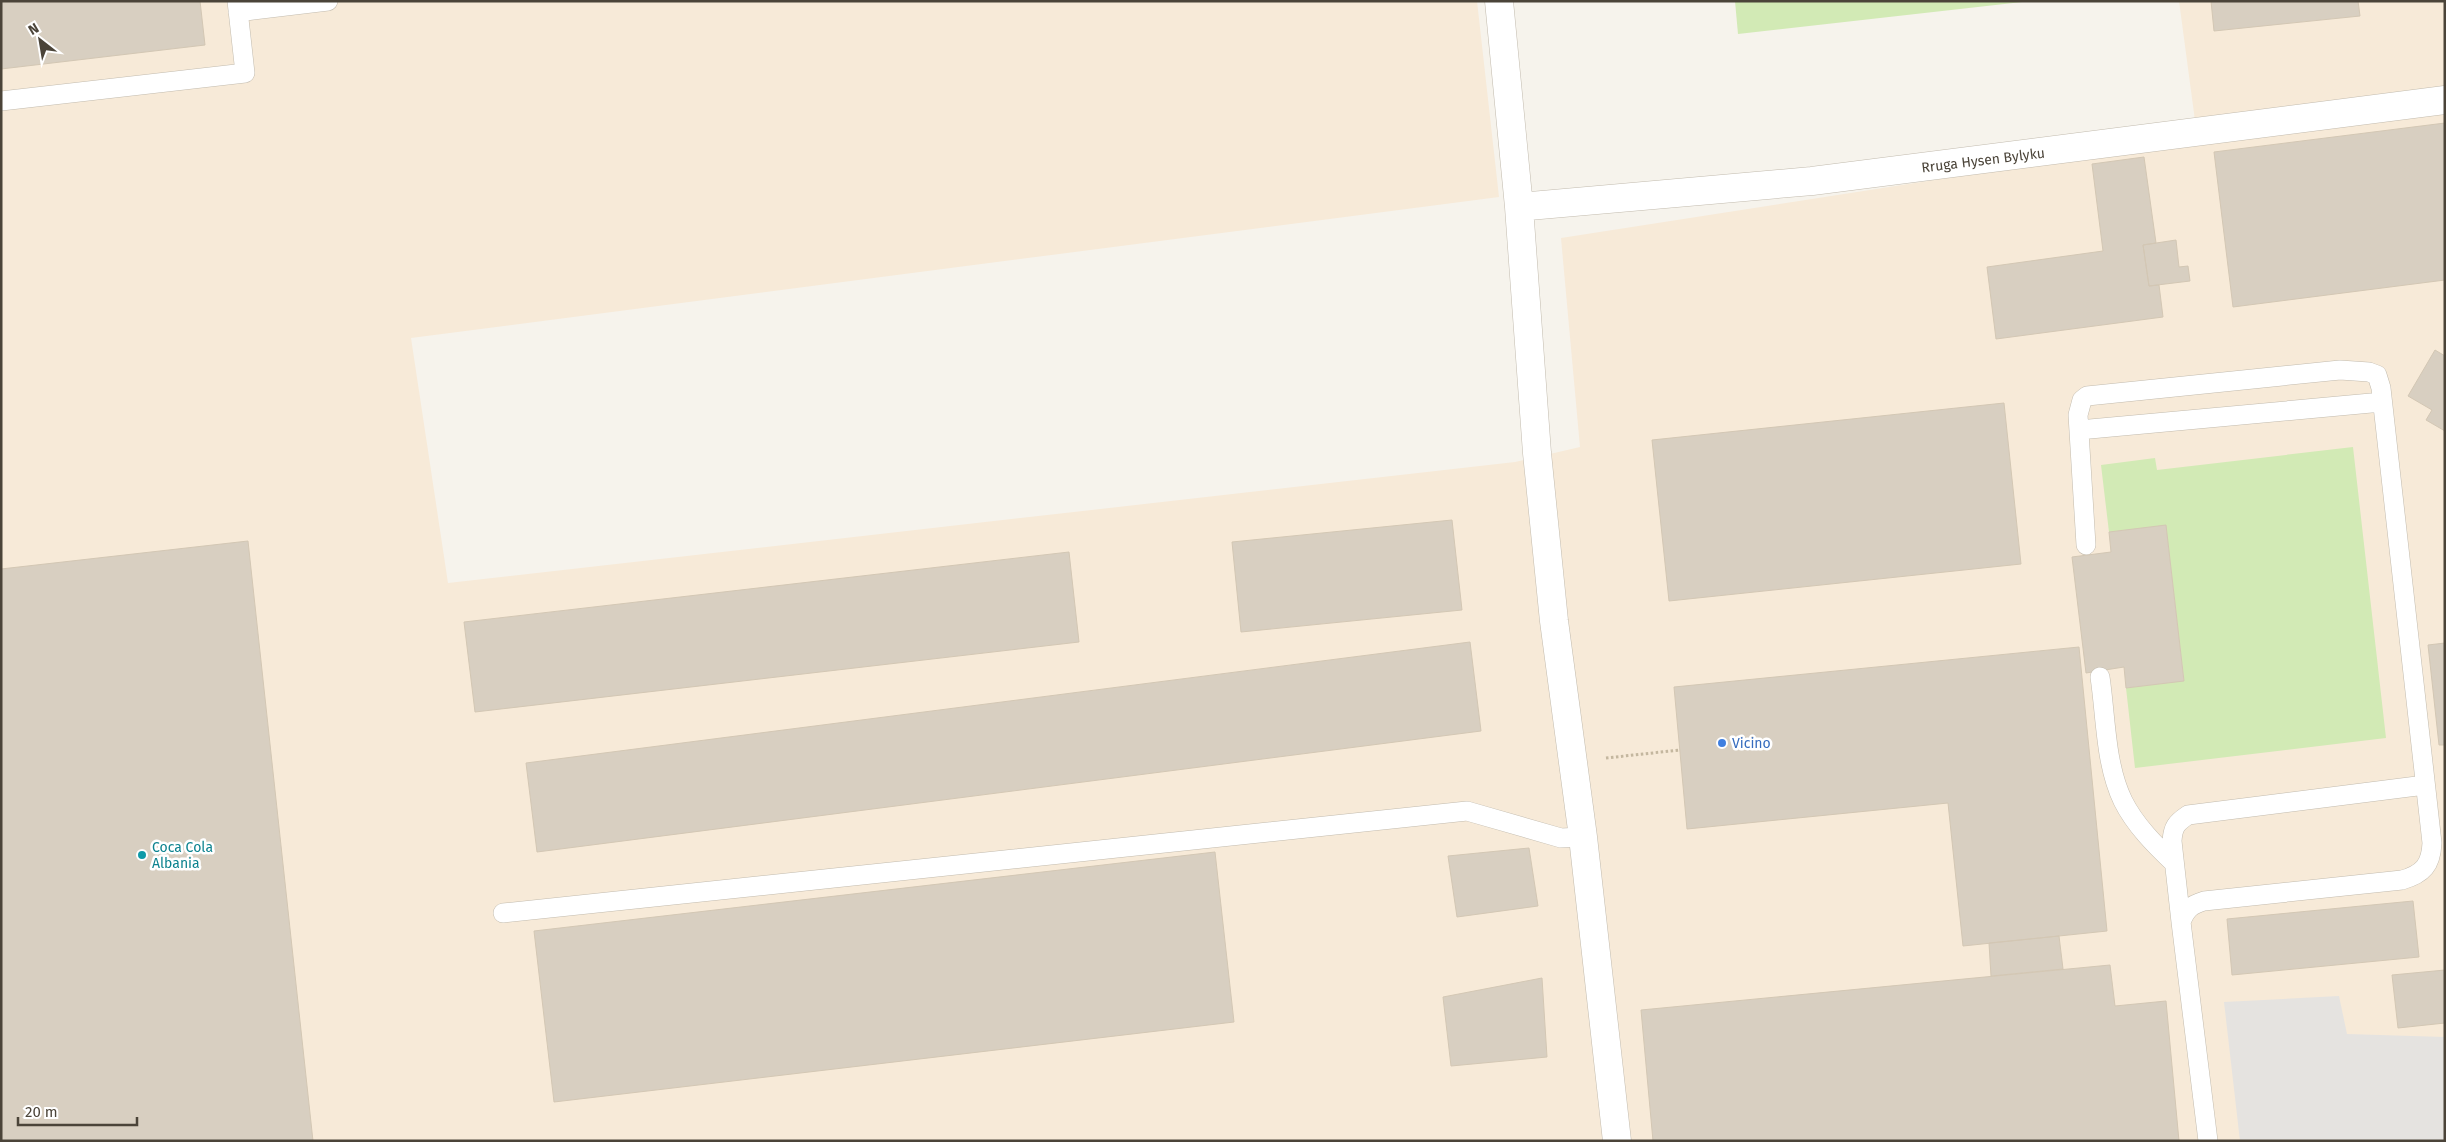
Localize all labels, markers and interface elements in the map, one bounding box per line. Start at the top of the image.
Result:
north arrow [15,15,65,65]
text: N [25,20,42,39]
street label: Rruga Hysen Bylyku [1920,144,2046,177]
place label: Vicino [1732,735,1771,752]
marker: Vicino [1716,737,1728,749]
place label: Coca Cola Albania [152,839,213,872]
marker: Coca Cola Albania [136,849,148,861]
scale bar [18,1094,136,1126]
text: 20 m [25,1103,58,1121]

